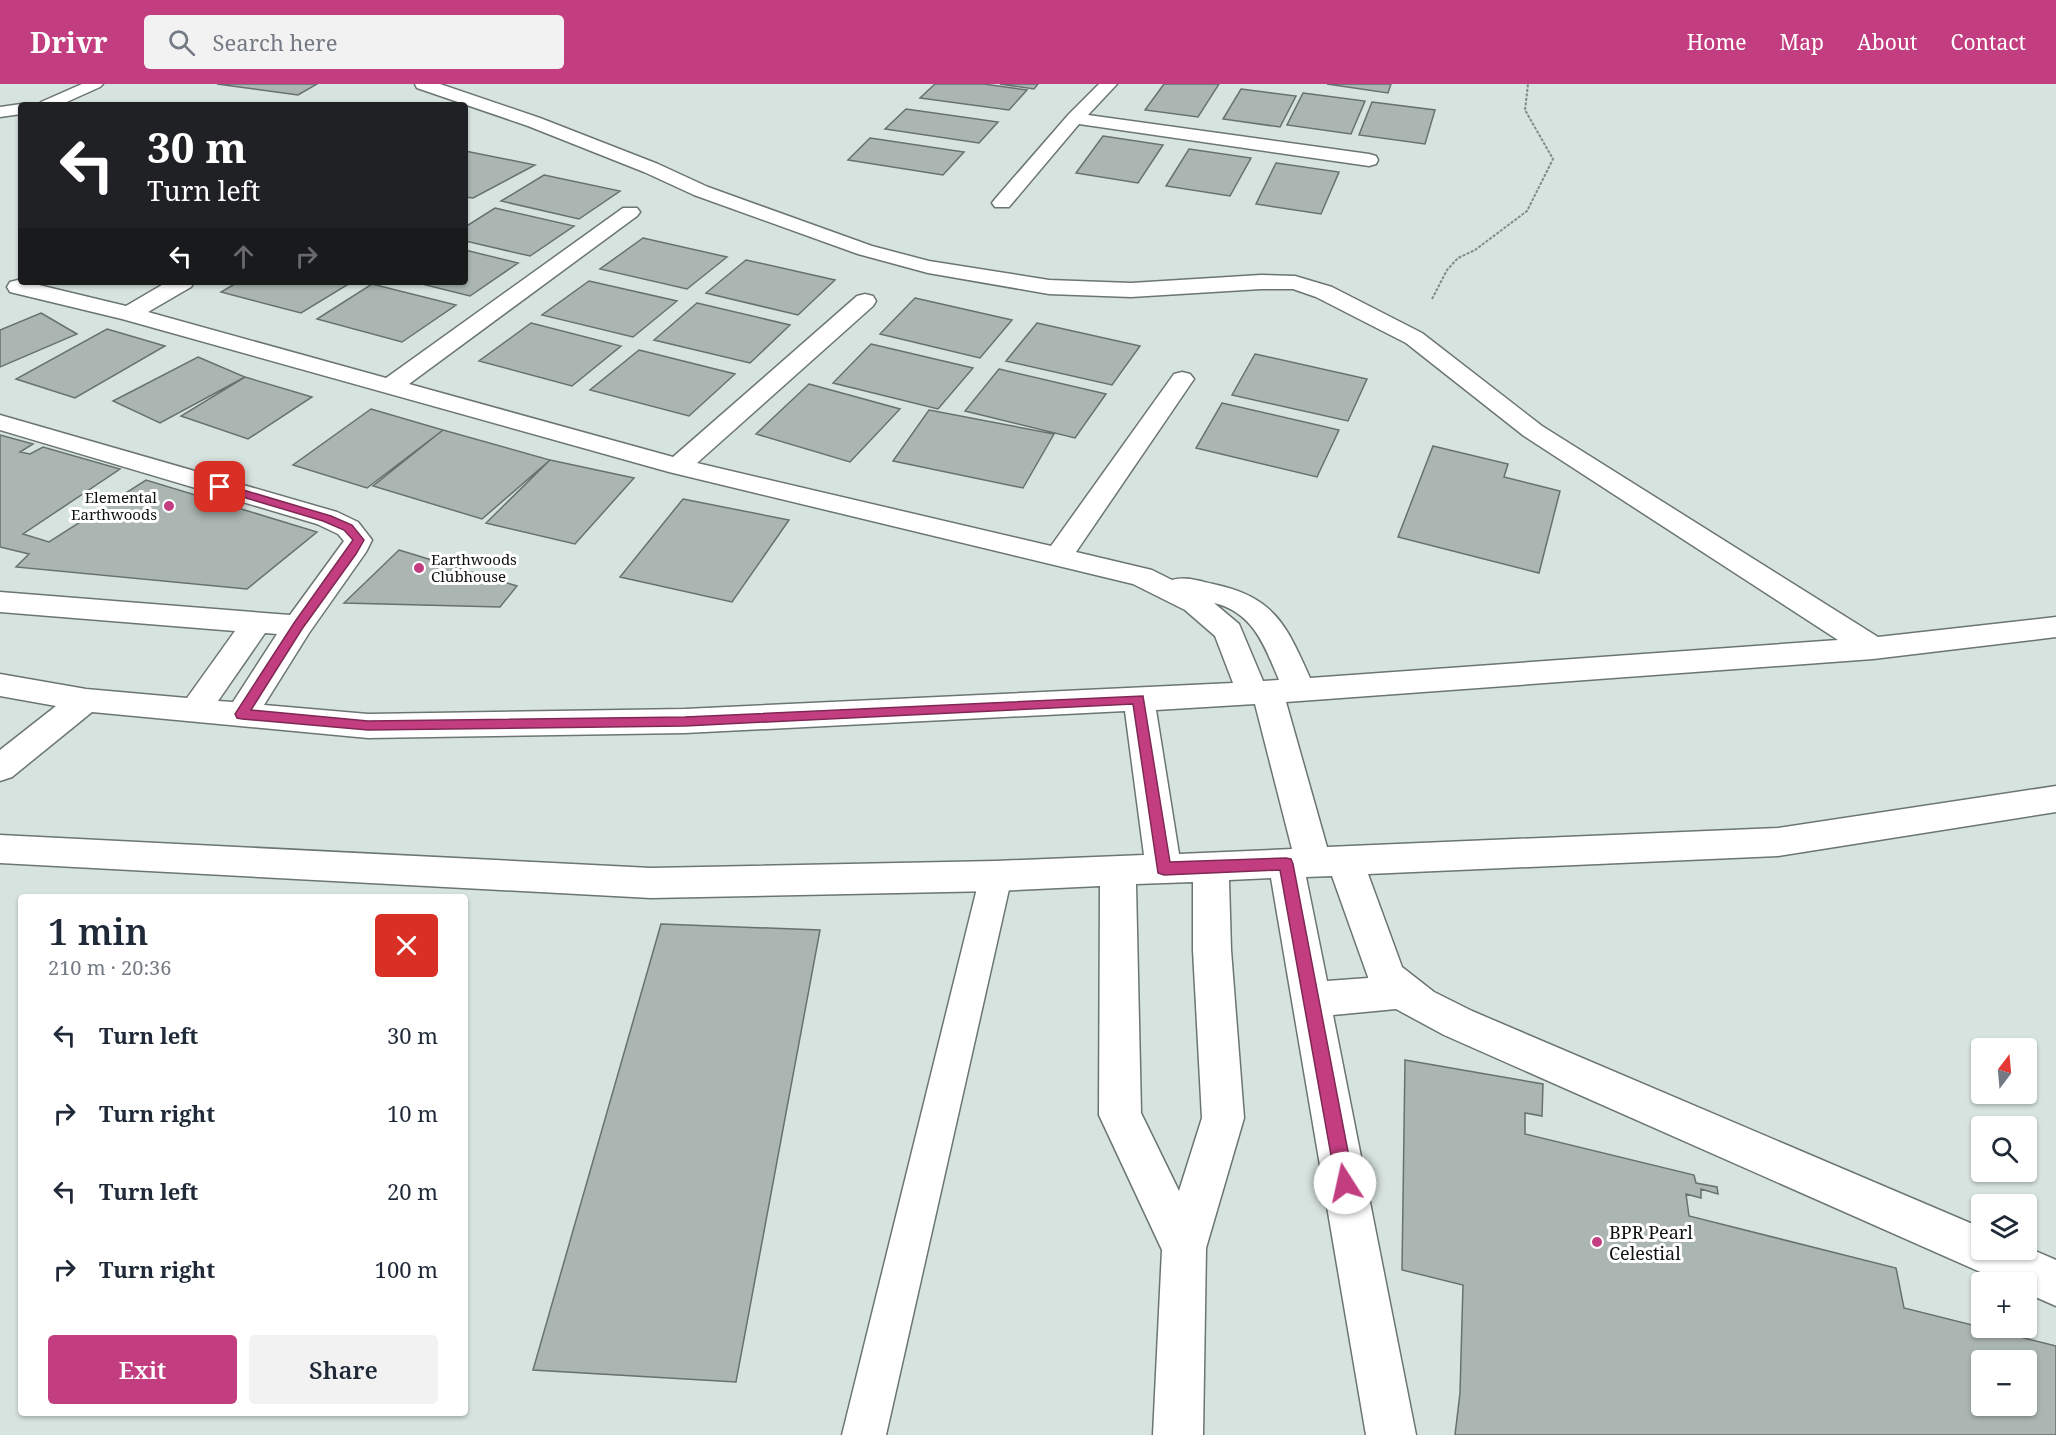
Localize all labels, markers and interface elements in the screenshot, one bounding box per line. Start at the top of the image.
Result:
search box [144,15,564,69]
text: Drivr [30,23,108,61]
icon: search [165,26,198,59]
text: Search here [213,27,337,57]
text: Home [1687,28,1747,56]
text: Map [1780,28,1824,56]
text: About [1857,28,1918,56]
text: Contact [1951,28,2026,56]
text: 30 m [147,118,247,175]
icon: left [48,126,126,204]
text: Turn left [147,172,260,209]
icon: left [164,240,197,273]
icon: ahead [227,240,260,273]
icon: right [290,240,323,273]
pin [194,461,245,512]
icon: arrive [203,470,236,503]
place label: Elemental Earthwoods [71,487,157,524]
marker: Elemental Earthwoods [162,499,176,513]
place label: Earthwoods Clubhouse [431,549,517,586]
marker: Earthwoods Clubhouse [412,561,426,575]
text: 1 min [48,907,149,956]
button: close [375,914,438,977]
text: 210 m · 20:36 [48,954,171,981]
icon: left [48,1019,81,1052]
text: Turn left [99,1020,198,1050]
text: 30 m [387,1020,438,1050]
north arrow [1971,1038,2037,1104]
map controls [1971,1038,2037,1416]
icon: right [48,1097,81,1130]
text: Turn right [99,1098,215,1128]
text: 10 m [387,1098,438,1128]
button: search [1971,1116,2037,1182]
position arrow [1313,1151,1377,1215]
icon: left [48,1175,81,1208]
text: Turn left [99,1176,198,1206]
text: 20 m [387,1176,438,1206]
button: layers [1971,1194,2037,1260]
place label: BPR Pearl Celestial [1609,1220,1693,1265]
marker: BPR Pearl Celestial [1590,1235,1604,1249]
icon: right [48,1253,81,1286]
text: Turn right [99,1254,215,1284]
text: 100 m [375,1254,438,1284]
button: + [1971,1272,2037,1338]
button: Exit [48,1335,237,1404]
button: Share [249,1335,438,1404]
button: − [1971,1350,2037,1416]

